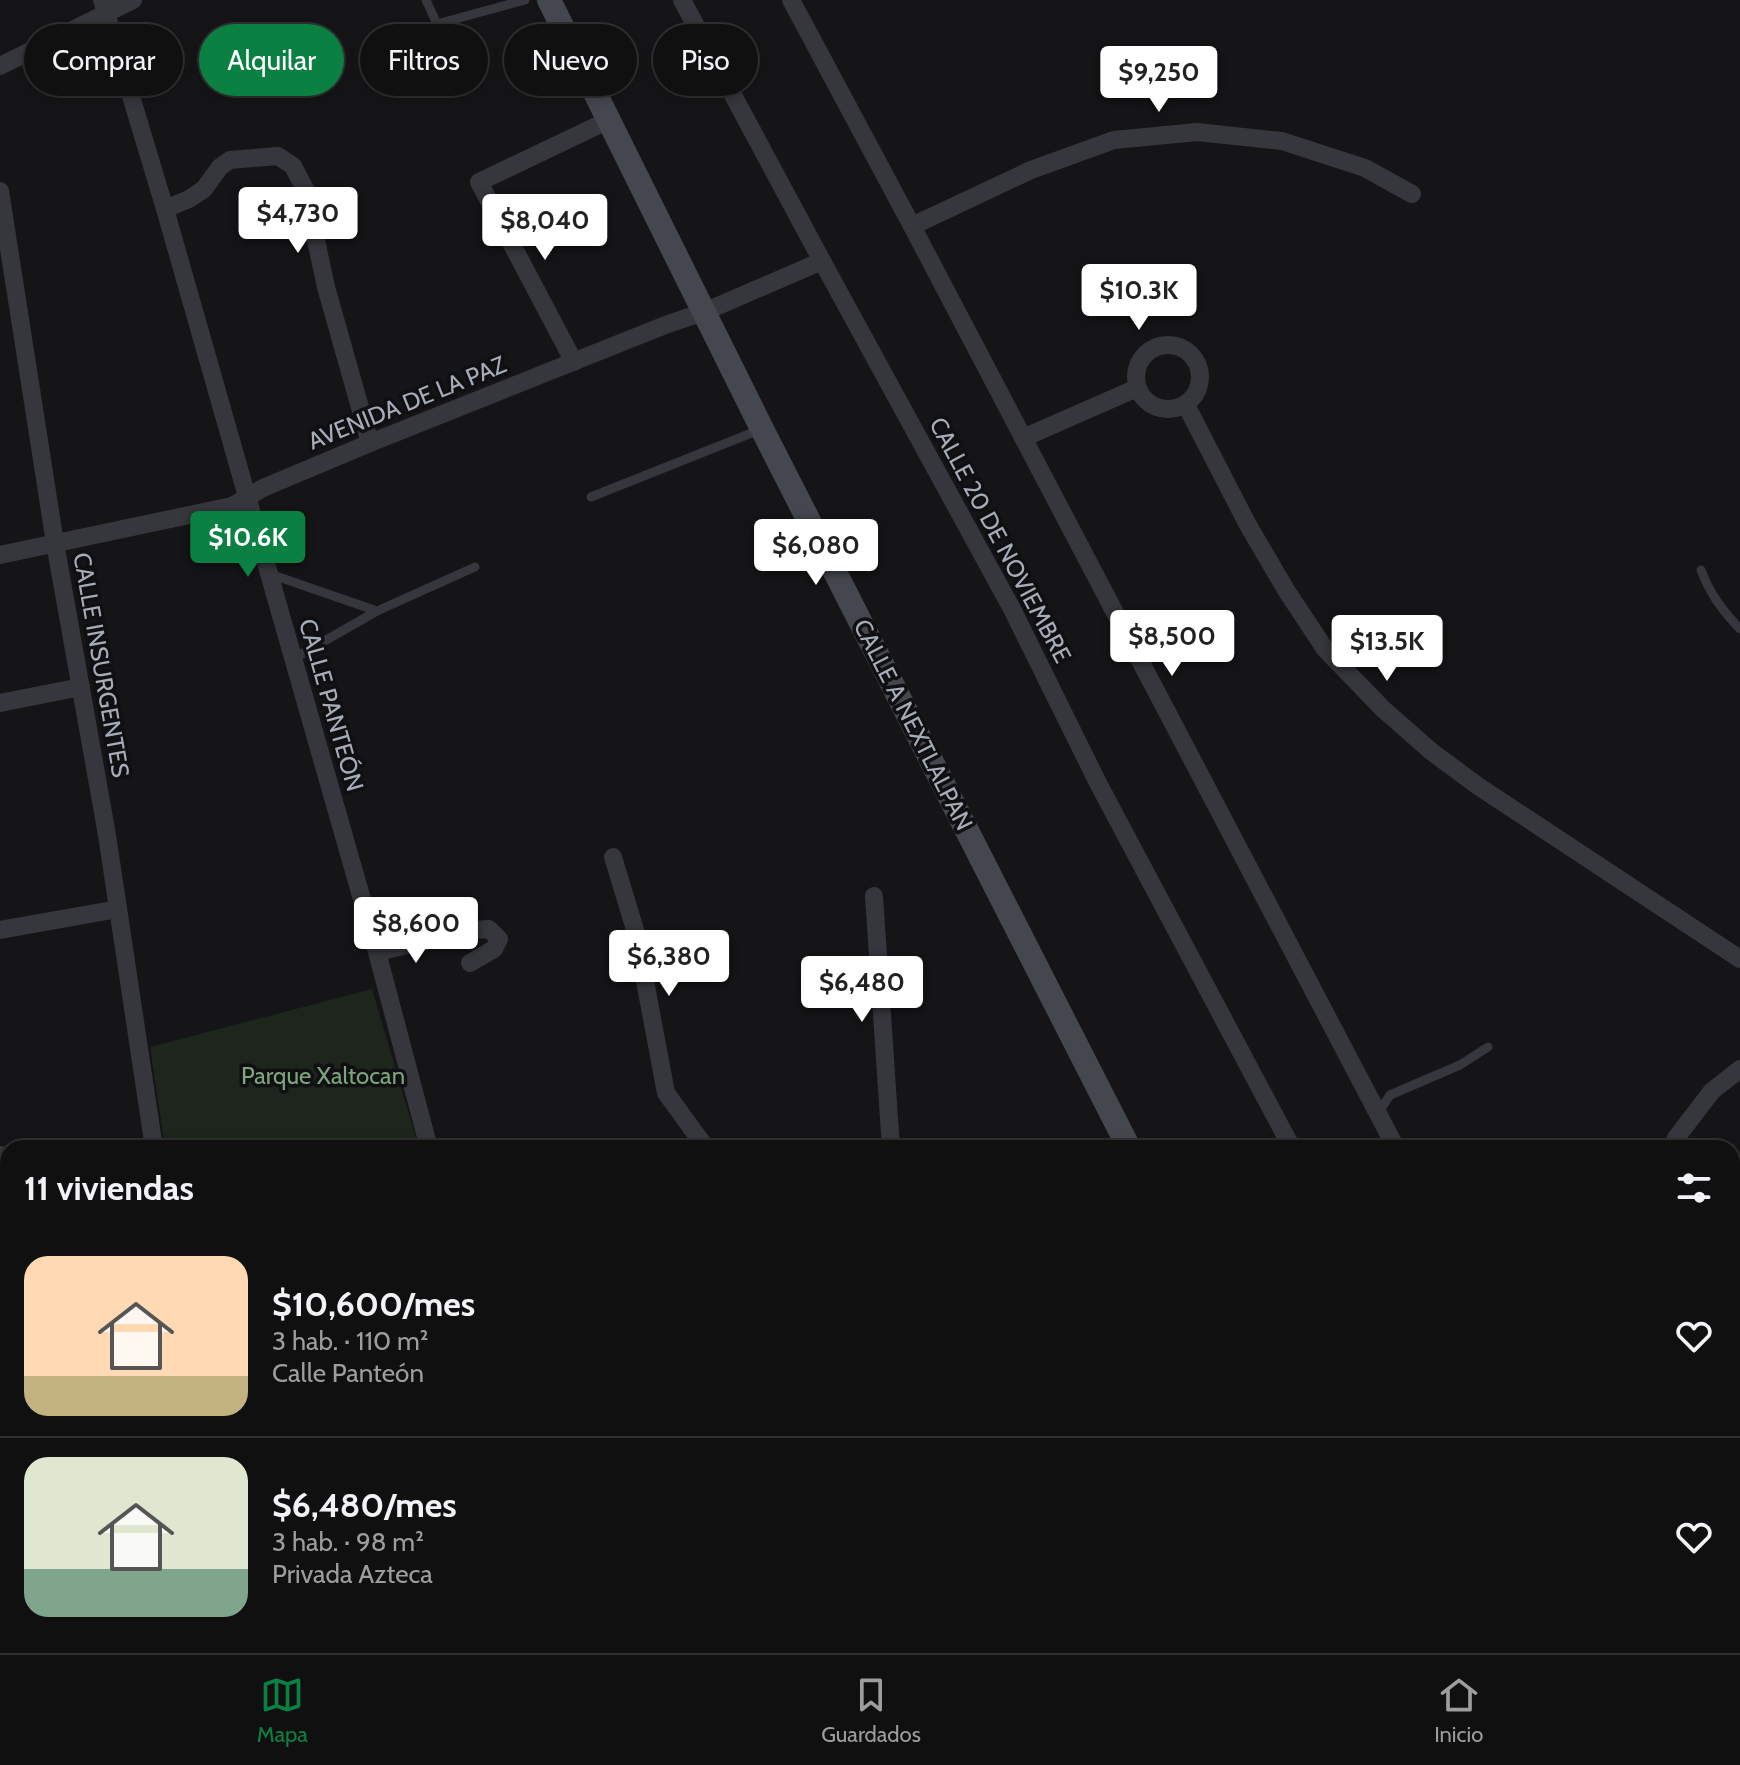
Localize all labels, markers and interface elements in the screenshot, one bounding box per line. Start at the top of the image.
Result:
chip: Comprar [24,24,183,96]
chip: Alquilar [199,24,344,96]
chip: Filtros [360,24,488,96]
chip: Nuevo [504,24,637,96]
chip: Piso [653,24,758,96]
pin: $9,250 [1094,46,1224,114]
text: $9,250 [1118,56,1200,88]
pin: $4,730 [233,187,363,255]
pin: $8,040 [480,194,610,262]
text: $4,730 [257,197,339,229]
text: $8,040 [500,204,590,236]
pin: $10.3K [1074,264,1204,332]
text: $10.3K [1100,274,1178,306]
street label: AVENIDA DE LA PAZ [304,349,511,456]
street label: CALLE 20 DE NOVIEMBRE [923,412,1078,667]
pin: $10.6K [183,511,313,579]
pin: $6,080 [751,519,881,587]
text: $10.6K [208,521,288,553]
text: $6,080 [772,529,860,561]
street label: CALLE INSURGENTES [67,550,136,780]
pin: $8,500 [1107,610,1237,678]
street label: CALLE A NEXTLALPAN [848,614,979,835]
street label: CALLE PANTEÓN [293,615,370,794]
pin: $13.5K [1322,615,1452,683]
text: $8,500 [1128,620,1216,652]
text: $13.5K [1350,625,1424,657]
pin: $8,600 [351,897,481,965]
text: $8,600 [372,907,460,939]
pin: $6,380 [604,930,734,998]
text: $6,380 [627,940,711,972]
pin: $6,480 [797,956,927,1024]
text: $6,480 [819,966,905,998]
park label: Parque Xaltocan [241,1061,405,1090]
icon: filters [1672,1166,1716,1210]
text: 11 viviendas [24,1167,194,1209]
text: $10,600/mes [272,1283,475,1325]
icon: home [88,1288,184,1384]
icon: heart [1672,1314,1716,1358]
text: 3 hab. · 110 m² [272,1325,428,1357]
text: Calle Panteón [272,1357,424,1389]
text: $6,480/mes [272,1484,457,1526]
icon: home [88,1489,184,1585]
icon: heart [1672,1515,1716,1559]
text: 3 hab. · 98 m² [272,1526,424,1558]
text: Privada Azteca [272,1558,433,1590]
tab: Mapa [257,1673,308,1748]
tab: Guardados [821,1673,921,1748]
tab: Inicio [1434,1673,1483,1748]

